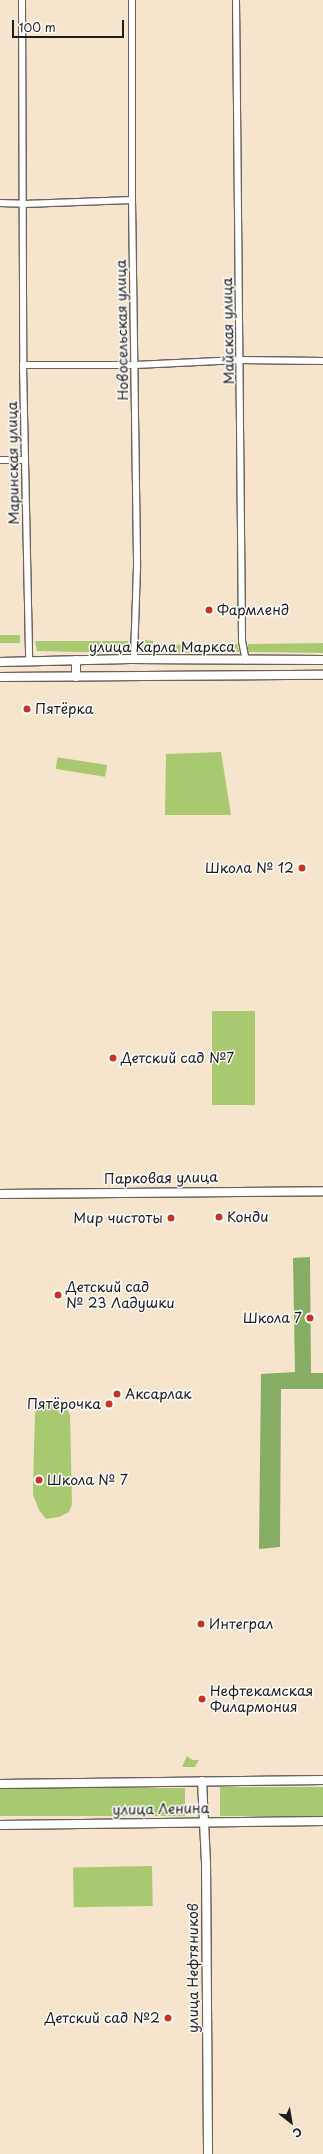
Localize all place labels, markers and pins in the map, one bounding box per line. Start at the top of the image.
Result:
place label: Фармленд [217,602,289,618]
marker: Фармленд [204,605,214,615]
place label: Пятёрка [35,701,93,717]
marker: Пятёрка [22,704,32,714]
place label: Школа № 12 [204,860,294,876]
marker: Школа № 12 [297,863,307,873]
place label: Детский сад №7 [121,1050,235,1066]
marker: Детский сад №7 [108,1053,118,1063]
place label: Конди [227,1209,269,1225]
place label: Мир чистоты [73,1210,163,1226]
marker: Конди [214,1212,224,1222]
marker: Мир чистоты [166,1213,176,1223]
place label: Детский сад № 23 Ладушки [66,1279,175,1312]
marker: Детский сад № 23 Ладушки [53,1290,63,1300]
place label: Школа 7 [243,1310,302,1326]
marker: Школа 7 [305,1313,315,1323]
place label: Аксарлак [125,1386,192,1402]
marker: Аксарлак [112,1389,122,1399]
place label: Пятёрочка [27,1396,101,1412]
marker: Пятёрочка [104,1399,114,1409]
place label: Школа № 7 [47,1472,128,1488]
marker: Школа № 7 [34,1475,44,1485]
place label: Интеграл [209,1616,273,1632]
marker: Интеграл [196,1619,206,1629]
place label: Нефтекамская Филармония [210,1683,313,1716]
marker: Нефтекамская Филармония [197,1694,207,1704]
place label: Детский сад №2 [44,2010,160,2026]
marker: Детский сад №2 [163,2013,173,2023]

